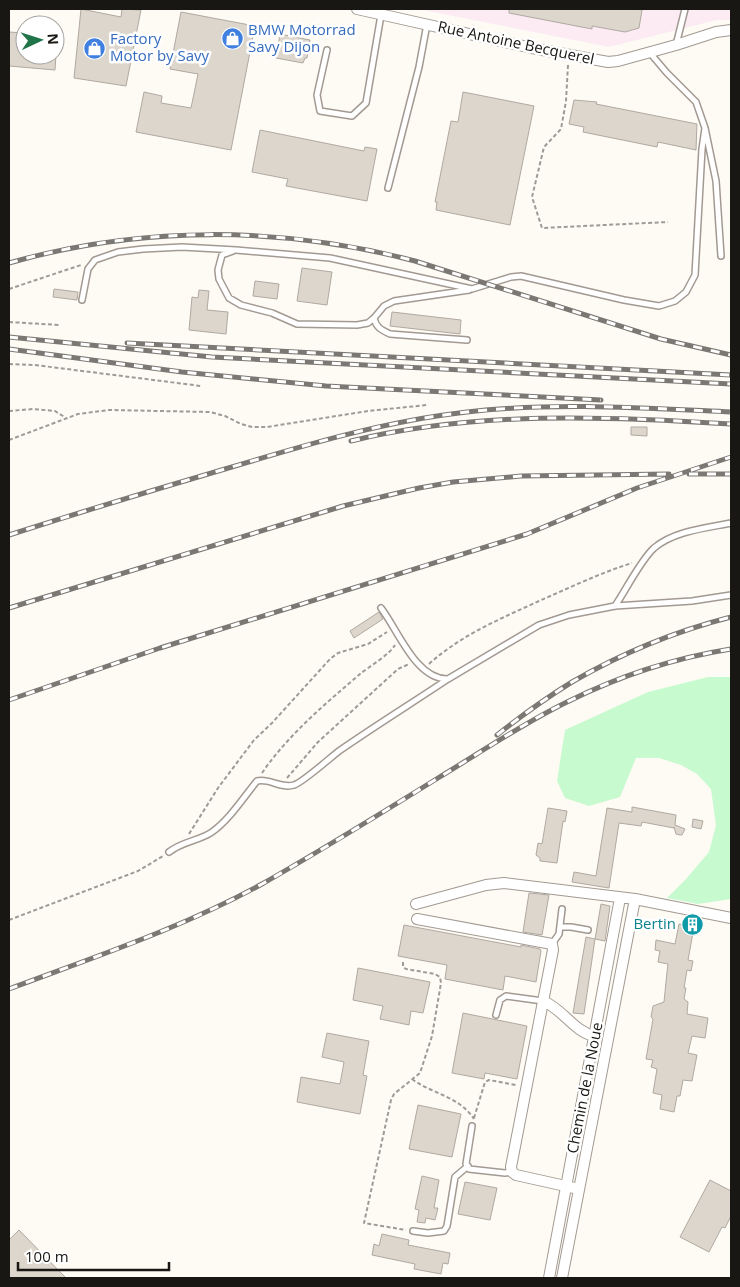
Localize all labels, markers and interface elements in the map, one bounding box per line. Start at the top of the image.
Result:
north arrow [15,15,65,65]
street label: Rue Antoine Becquerel [436,16,596,68]
place label: BMW Motorrad Savy Dijon [248,19,356,56]
shop icon: BMW Motorrad Savy Dijon [220,27,244,51]
place label: Factory Motor by Savy [110,28,210,65]
text: N [44,33,63,45]
shop icon: Factory Motor by Savy [82,36,106,60]
building icon: Bertin [680,912,704,936]
place label: Bertin [633,913,676,933]
street label: Chemin de la Noue [561,1020,607,1155]
scale bar [18,1240,169,1272]
text: 100 m [25,1246,69,1266]

